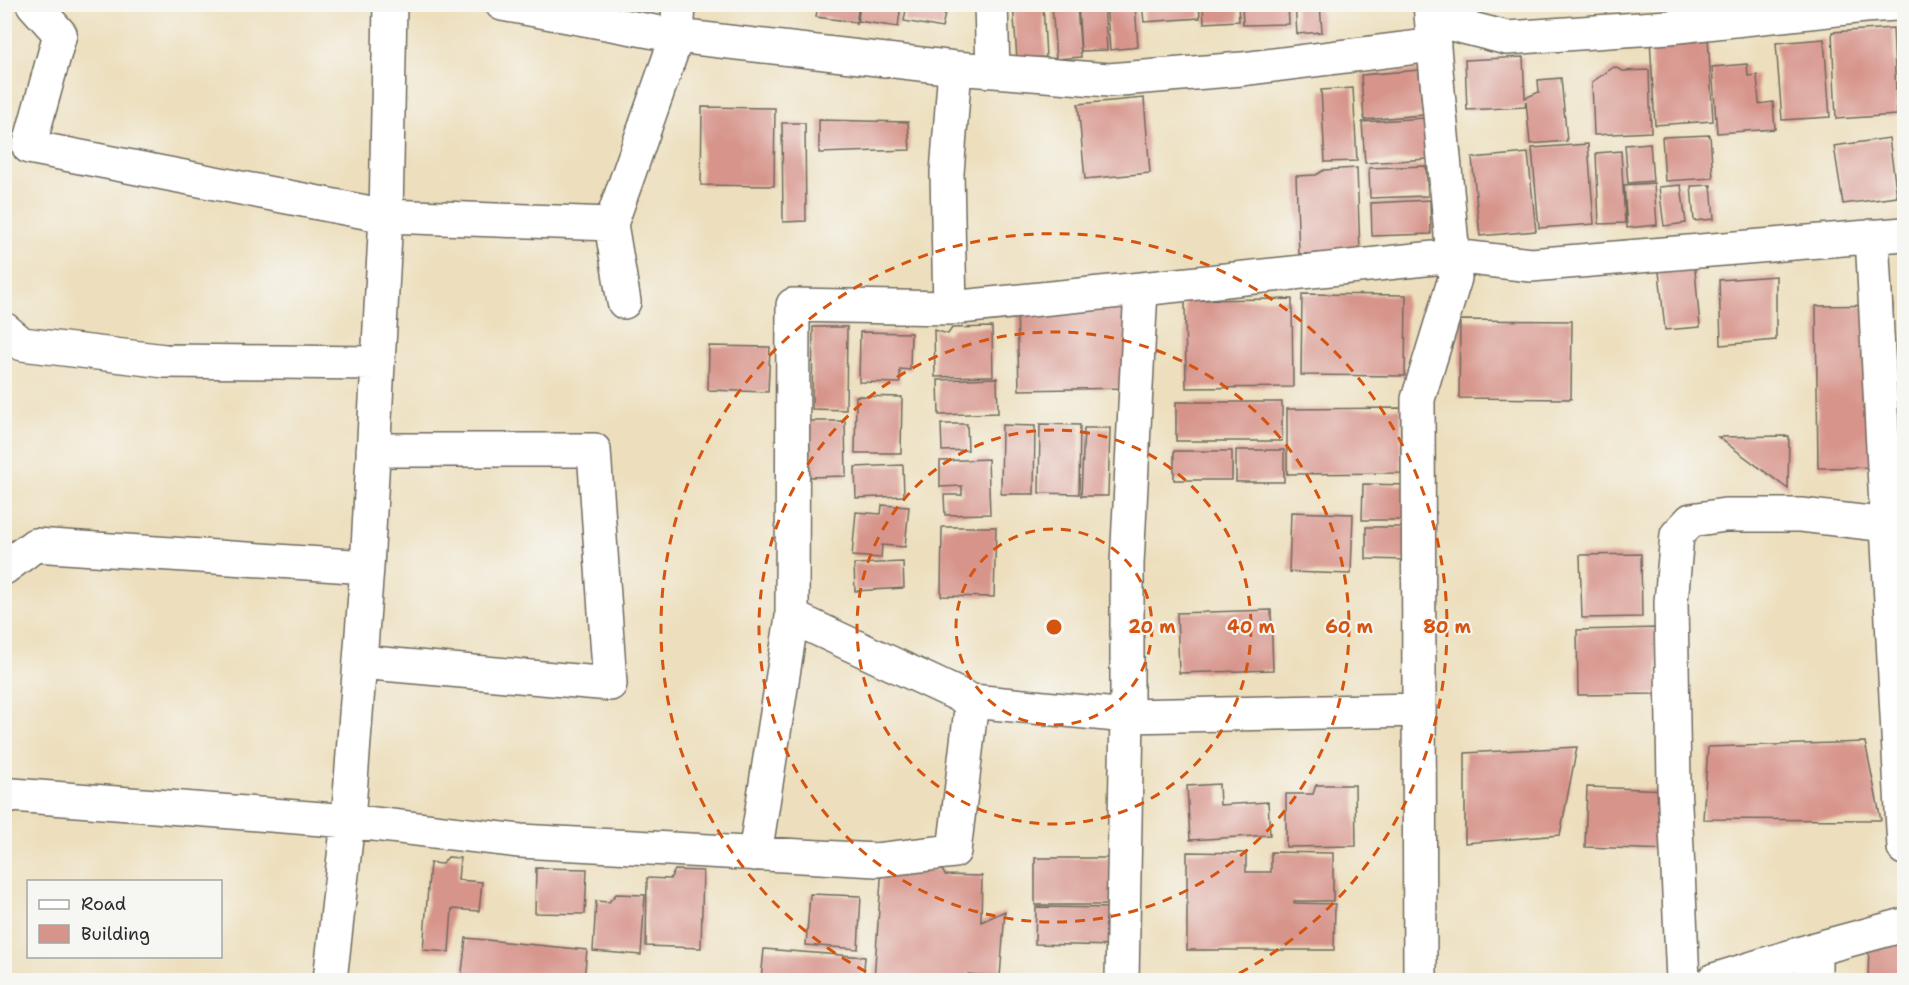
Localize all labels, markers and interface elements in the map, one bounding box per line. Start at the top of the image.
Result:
text: 20 m [1128,615,1176,639]
text: 40 m [1227,615,1275,639]
text: 60 m [1325,615,1373,639]
text: 80 m [1423,615,1471,639]
centre of rings [1044,617,1064,637]
legend [27,880,222,958]
text: Road [81,892,126,916]
text: Building [81,922,150,946]

